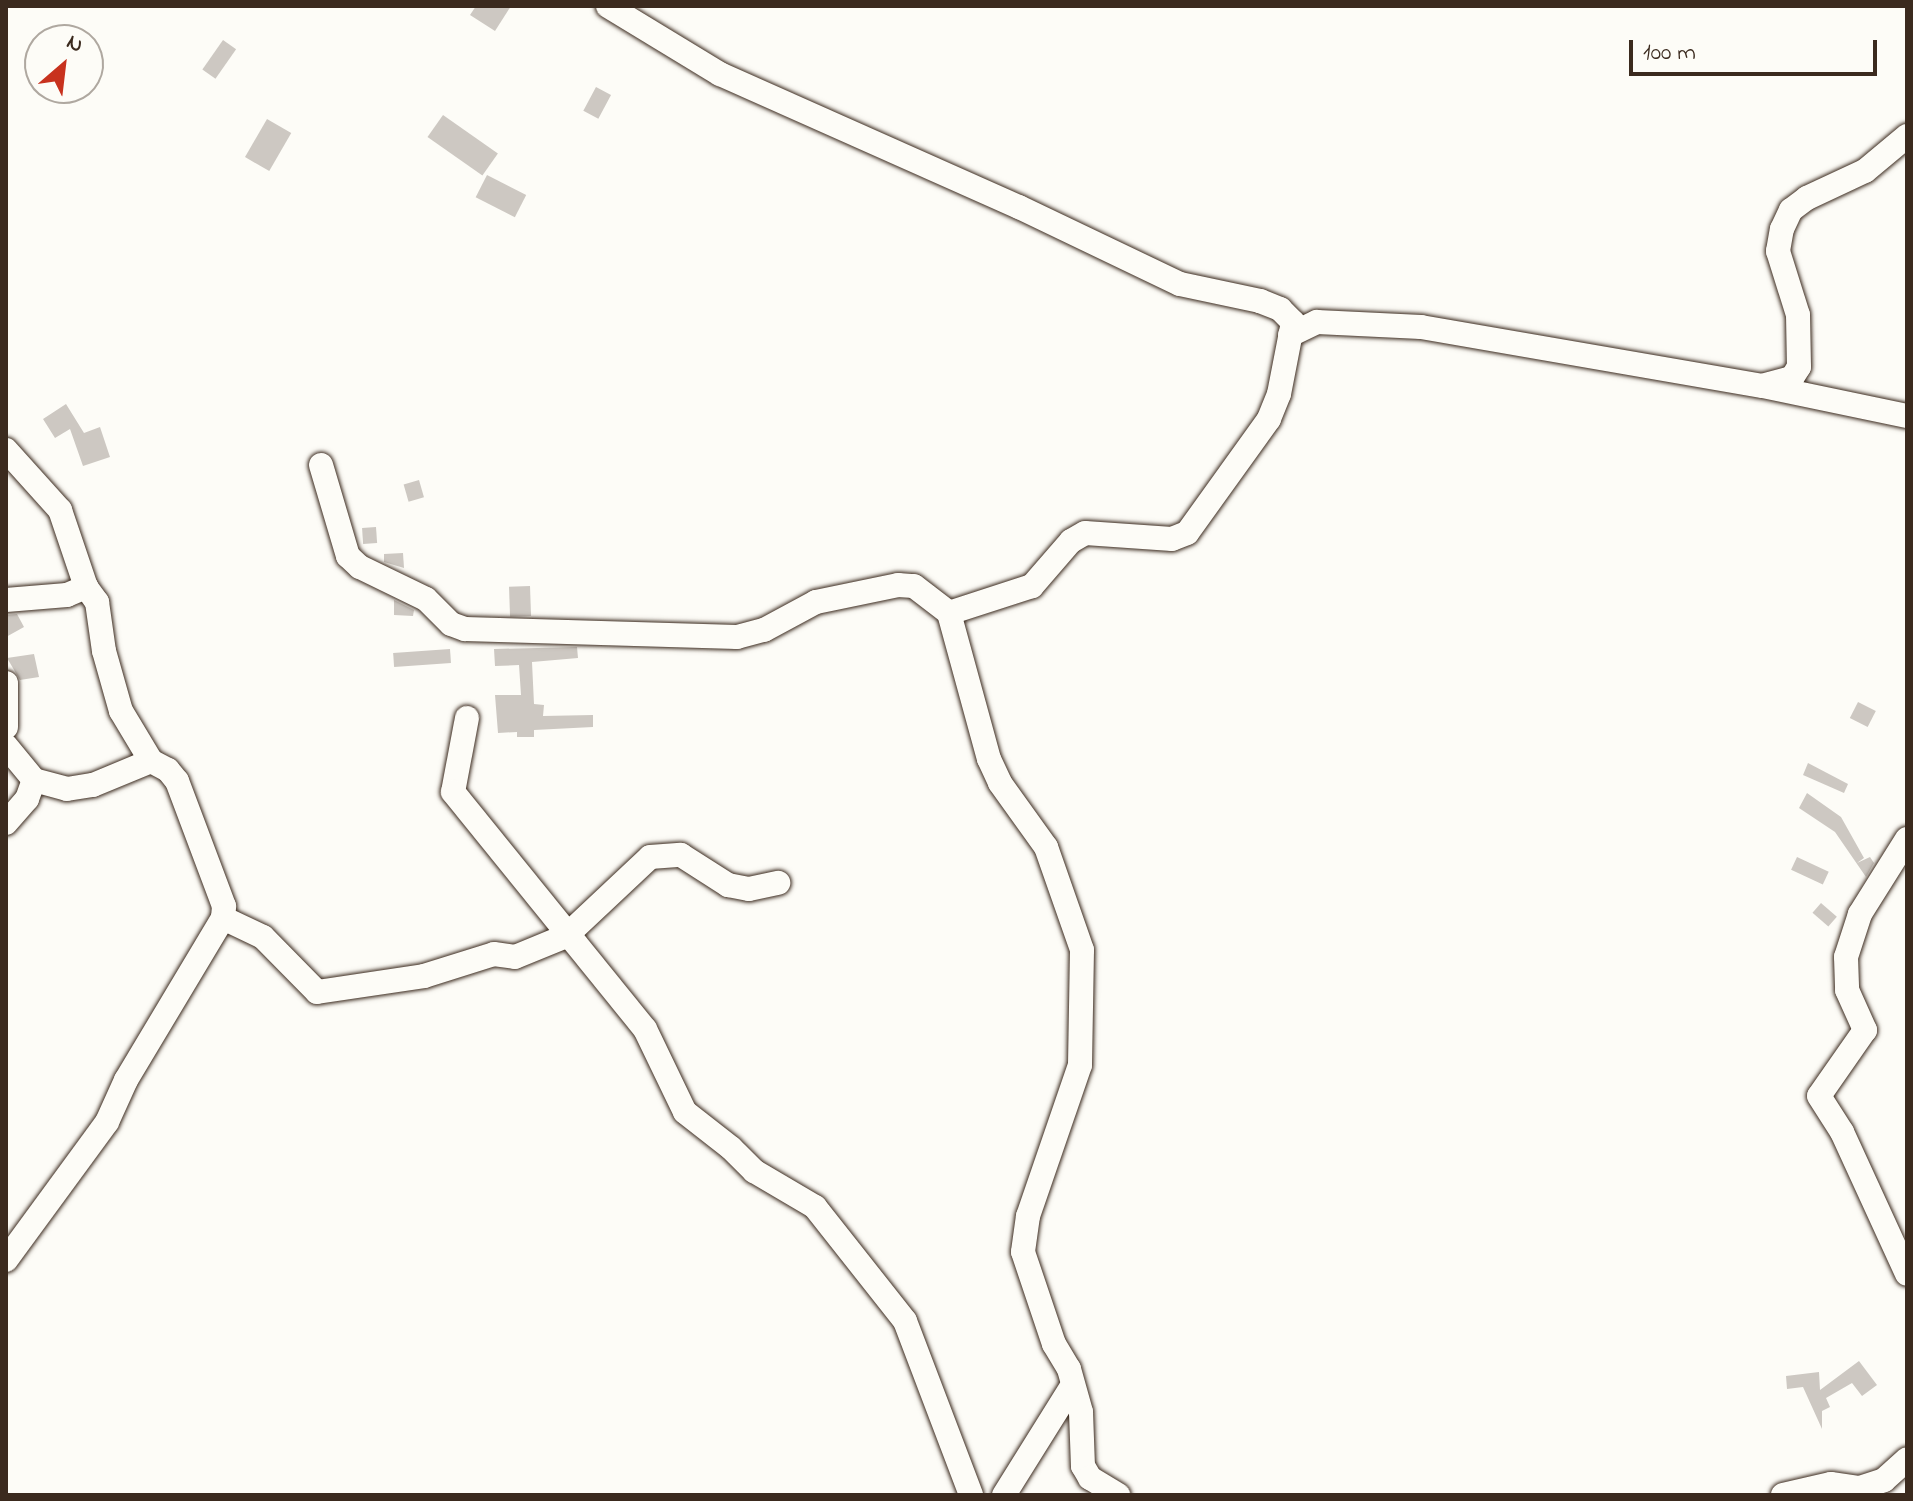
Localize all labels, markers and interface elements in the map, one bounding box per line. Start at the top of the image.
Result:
north arrow [24,24,104,104]
scale bar [1633,24,1881,74]
text: N [60,27,88,62]
text: 100 m [1643,36,1696,71]

